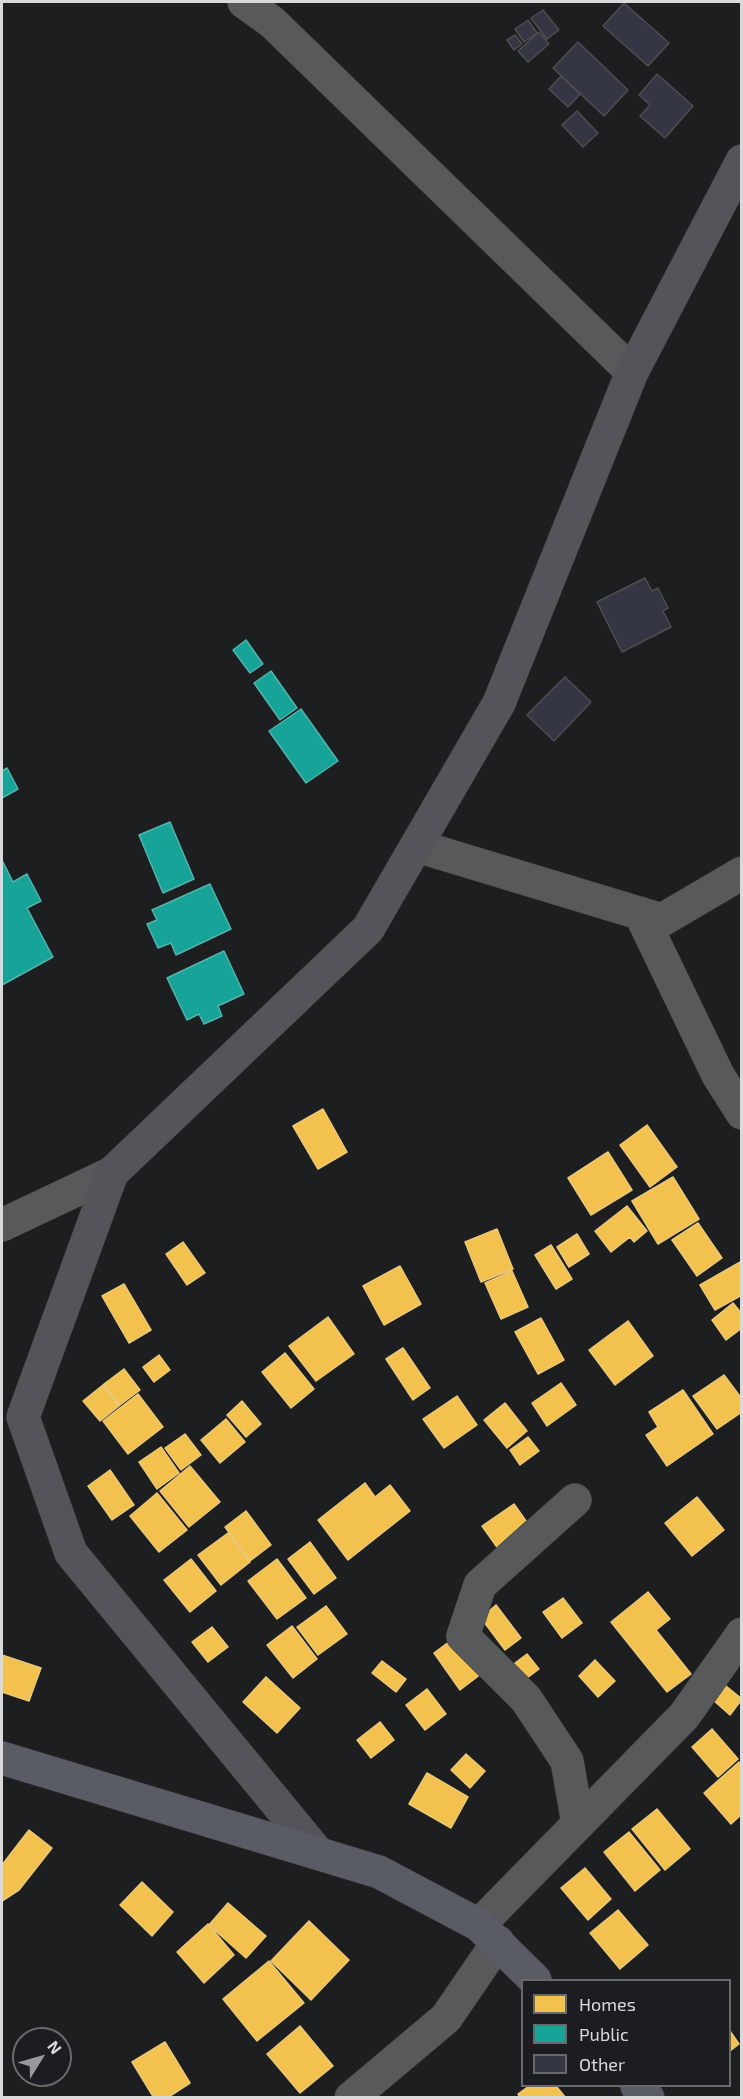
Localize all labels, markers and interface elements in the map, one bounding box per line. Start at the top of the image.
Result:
legend [521,1979,731,2087]
text: Homes [579,1993,636,2015]
text: Public [579,2023,629,2045]
north arrow [12,2027,72,2087]
text: N [44,2037,66,2057]
text: Other [579,2053,625,2075]

